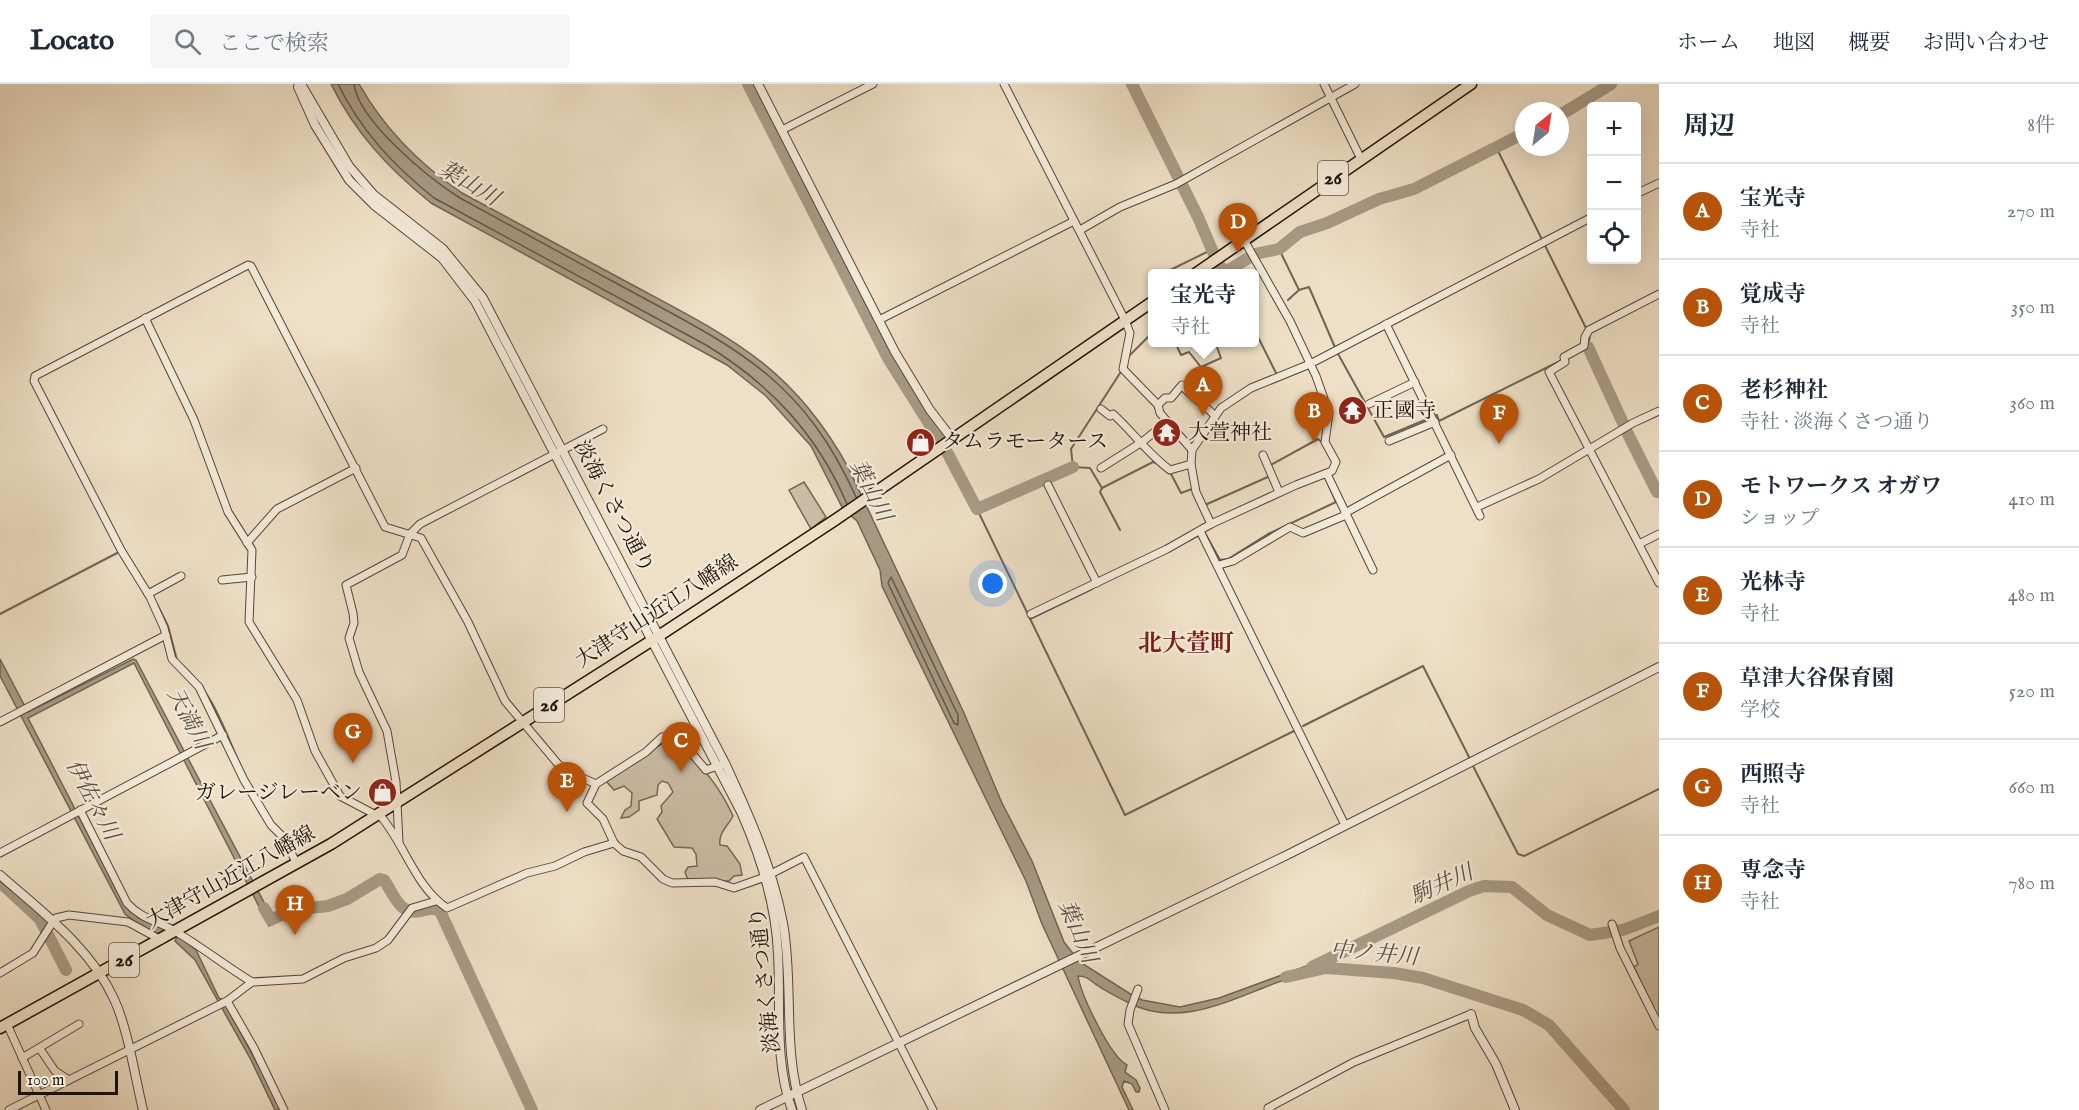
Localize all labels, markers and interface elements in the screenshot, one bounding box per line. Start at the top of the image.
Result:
search box [150,14,570,68]
text: Locato [30,24,114,59]
icon: search [171,25,204,58]
text: ここで検索 [219,30,329,58]
text: ホーム [1677,30,1740,57]
text: 地図 [1773,30,1815,57]
text: 概要 [1848,30,1890,57]
text: お問い合わせ [1923,30,2049,57]
north arrow [1515,102,1569,156]
map controls [1587,102,1641,264]
button: + [1587,102,1641,156]
text: 周辺 [1683,110,1735,143]
text: 8件 [2027,113,2055,138]
water label: 葉山川 [433,155,506,214]
button: − [1587,156,1641,210]
road number: 26 [1318,161,1348,195]
text: 宝光寺 [1740,185,1806,213]
text: A [1696,199,1709,224]
text: 270 m [2007,199,2055,224]
pin: D [1218,204,1258,253]
button: locate [1587,210,1641,264]
text: 寺社 [1740,218,1780,243]
popup [1148,269,1259,347]
text: 覚成寺 [1740,281,1806,309]
text: 宝光寺 [1170,282,1237,310]
text: B [1696,295,1709,320]
text: 350 m [2011,295,2055,320]
text: 寺社 [1740,314,1780,339]
text: 寺社 [1170,315,1210,340]
pin: A [1184,366,1222,416]
text: 老杉神社 [1740,377,1828,405]
text: C [1695,391,1710,416]
text: 360 m [2009,391,2055,416]
pin: B [1294,392,1334,442]
pin: F [1480,394,1518,444]
temple icon: 正國寺 [1336,395,1368,427]
place label: 正國寺 [1373,398,1436,425]
text: 寺社 · 淡海くさつ通り [1740,410,1933,435]
temple icon: 大萱神社 [1151,417,1183,449]
place label: 大萱神社 [1188,420,1272,447]
shop icon: タムラモータース [905,426,937,458]
place label: タムラモータース [942,429,1108,456]
street label: 淡海くさつ通り [567,436,659,578]
water label: 葉山川 [843,455,898,529]
text: モトワークス オガワ [1740,473,1942,501]
text: D [1694,487,1711,512]
text: 410 m [2008,487,2055,512]
text: ショップ [1740,506,1820,531]
street label: 大津守山近江八幡線 [570,549,744,675]
your location [978,569,1007,598]
text: 光林寺 [1740,569,1806,597]
text: E [1696,583,1709,608]
text: 480 m [2008,583,2055,608]
text: 寺社 [1740,602,1780,627]
district label: 北大萱町 [1138,629,1234,660]
text: 草津大谷保育園 [1740,665,1894,693]
text: F [1696,679,1709,704]
text: 520 m [2009,679,2055,704]
water label: 天満川 [160,683,217,756]
road number: 26 [534,688,564,722]
text: 学校 [1740,698,1780,723]
pin: G [334,714,372,763]
pin: C [662,722,700,772]
water label: 伊佐々川 [59,755,126,847]
text: 西照寺 [1740,761,1806,789]
pin: E [548,762,586,812]
text: G [1695,775,1710,800]
text: 660 m [2008,775,2055,800]
shop icon: ガレージレーベン [367,777,399,809]
place label: ガレージレーベン [195,780,362,807]
text: 寺社 [1740,794,1780,819]
street label: 大津守山近江八幡線 [142,820,320,936]
text: 専念寺 [1740,857,1806,885]
water label: 駒井川 [1406,858,1480,911]
text: H [1694,871,1711,896]
text: 780 m [2008,871,2055,896]
pin: H [276,886,314,935]
text: 寺社 [1740,890,1780,915]
water label: 葉山川 [1051,896,1104,970]
street label: 淡海くさつ通り [745,905,787,1055]
water label: 中ノ井川 [1329,936,1421,972]
road number: 26 [109,943,139,977]
scale bar [18,1068,118,1096]
text: 100 m [27,1071,64,1091]

